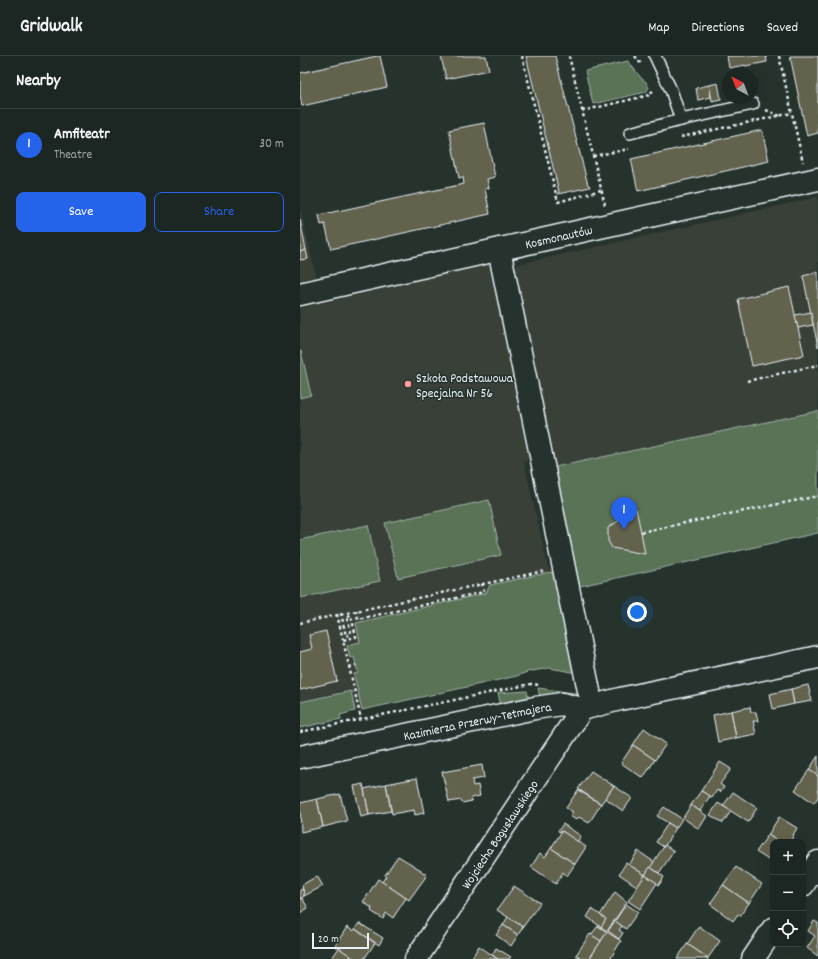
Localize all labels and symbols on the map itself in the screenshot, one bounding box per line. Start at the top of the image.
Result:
north arrow [722,68,758,104]
street label: Kosmonautów [524,222,595,255]
place label: Szkoła Podstawowa Specjalna Nr 56 [416,370,514,404]
marker: Szkoła Podstawowa Specjalna Nr 56 [403,379,413,389]
pin: 1 [611,497,637,530]
your location [627,602,647,622]
street label: Kazimierza Przerwy-Tetmajera [402,699,554,747]
street label: Wojciecha Bogusławskiego [458,777,544,894]
scale bar [312,931,369,950]

